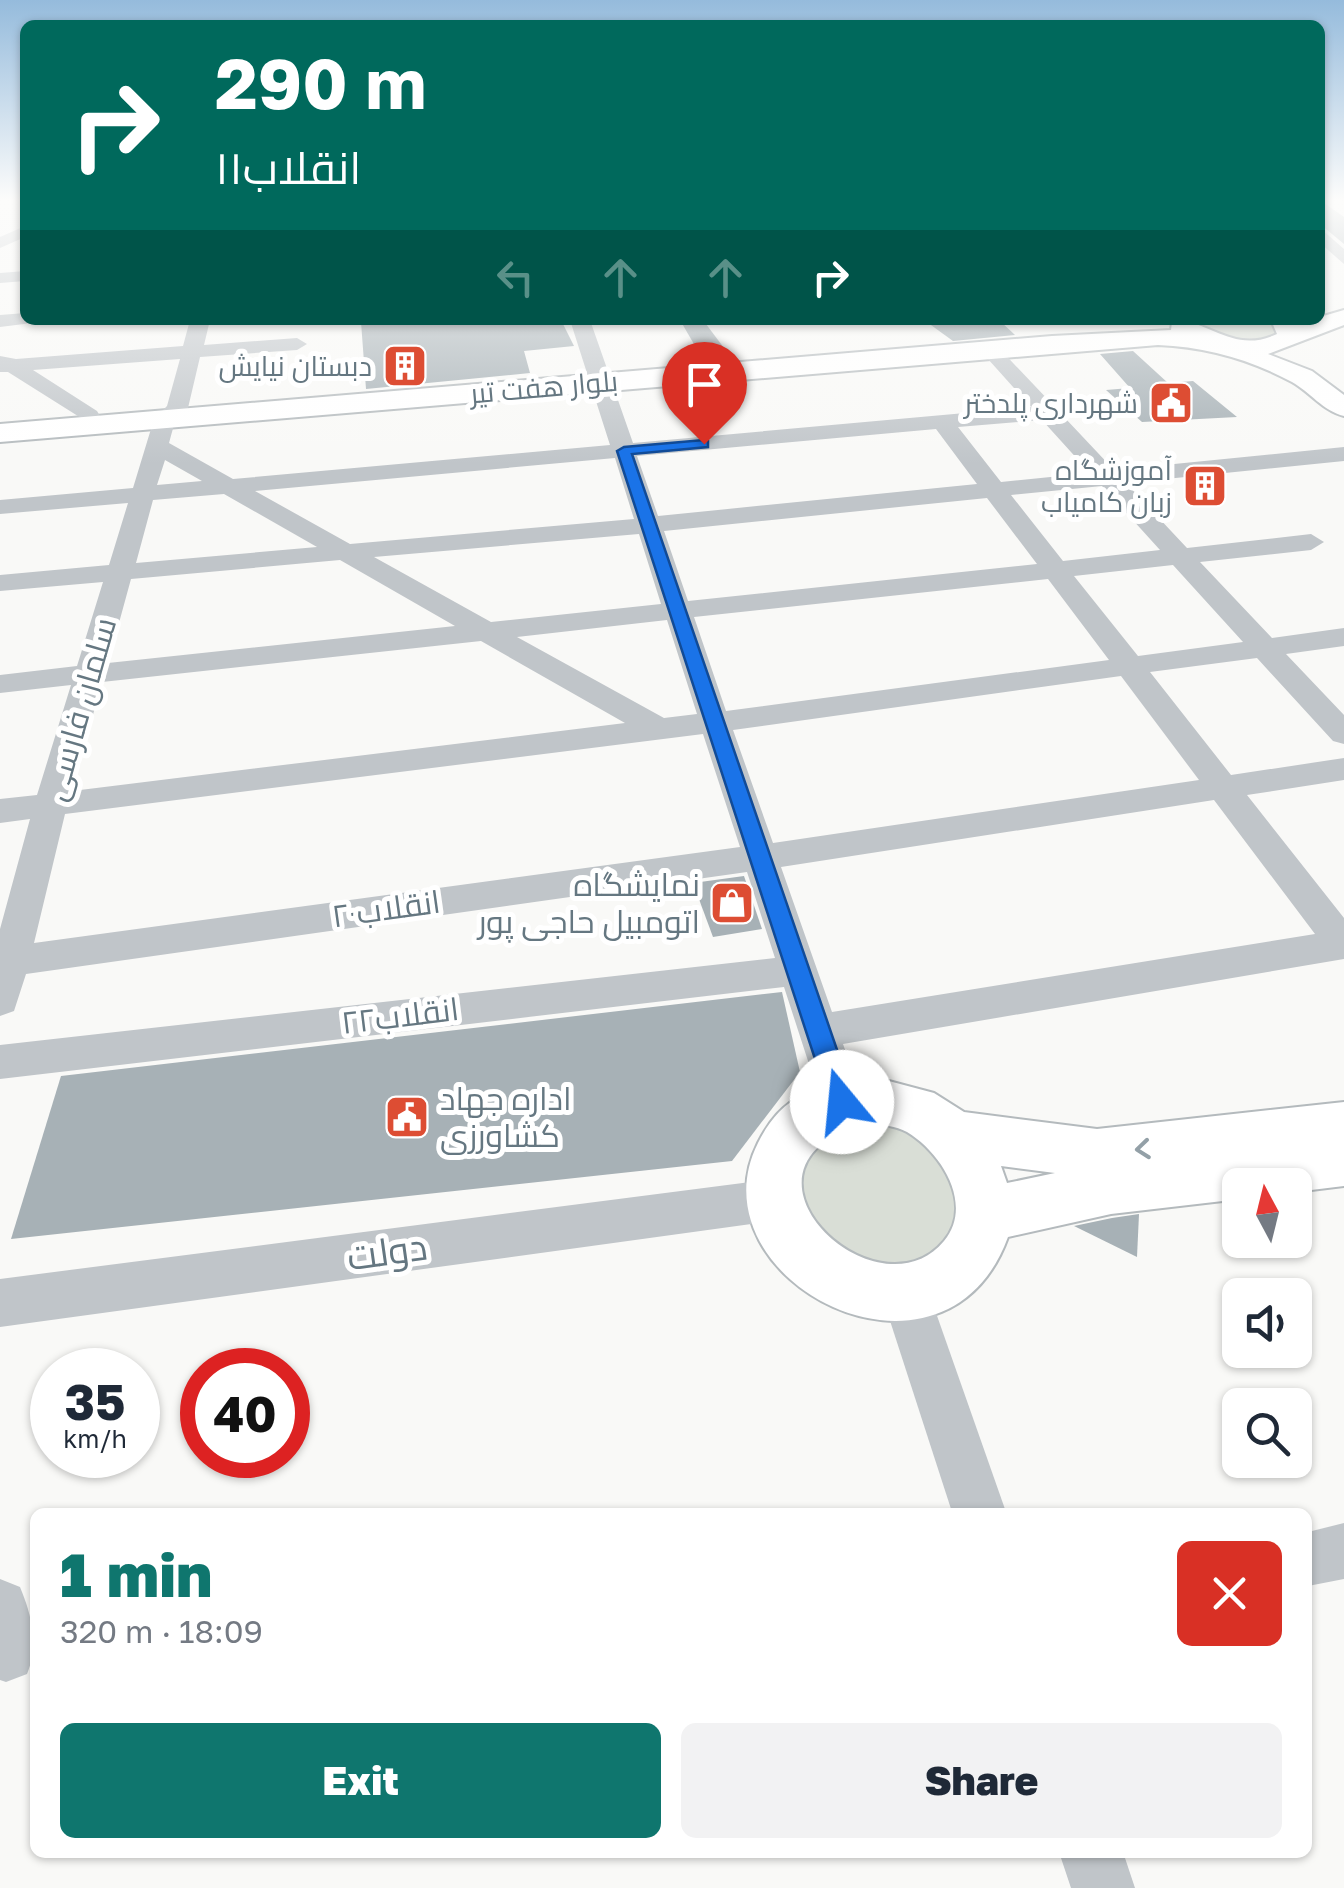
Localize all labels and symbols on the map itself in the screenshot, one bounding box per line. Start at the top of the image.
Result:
pin [662,342,747,445]
building icon: دبستان نیایش [382,343,428,389]
place label: دبستان نیایش [218,349,372,383]
street label: بلوار هفت تیر [467,364,619,410]
public building icon: شهرداری پلدختر [1148,380,1194,426]
place label: شهرداری پلدختر [962,386,1138,422]
place label: آموزشگاه زبان کامیاب [1041,453,1172,519]
building icon: آموزشگاه زبان کامیاب [1182,463,1228,509]
street label: سلمان فارسی [35,613,124,805]
place label: نمایشگاه اتومبیل حاجی پور [476,865,700,943]
shop icon: نمایشگاه اتومبیل حاجی پور [709,880,755,926]
street label: انقلاب۲۰ [329,882,443,934]
street label: انقلاب۲۲ [339,989,461,1041]
position arrow [790,1050,894,1154]
place label: اداره جهاد کشاورزی [440,1079,572,1155]
public building icon: اداره جهاد کشاورزی [384,1094,430,1140]
one-way arrow [1134,1138,1150,1159]
north arrow [1222,1168,1312,1258]
street label: دولت [344,1223,430,1279]
speed limit sign: 40 [180,1348,310,1478]

